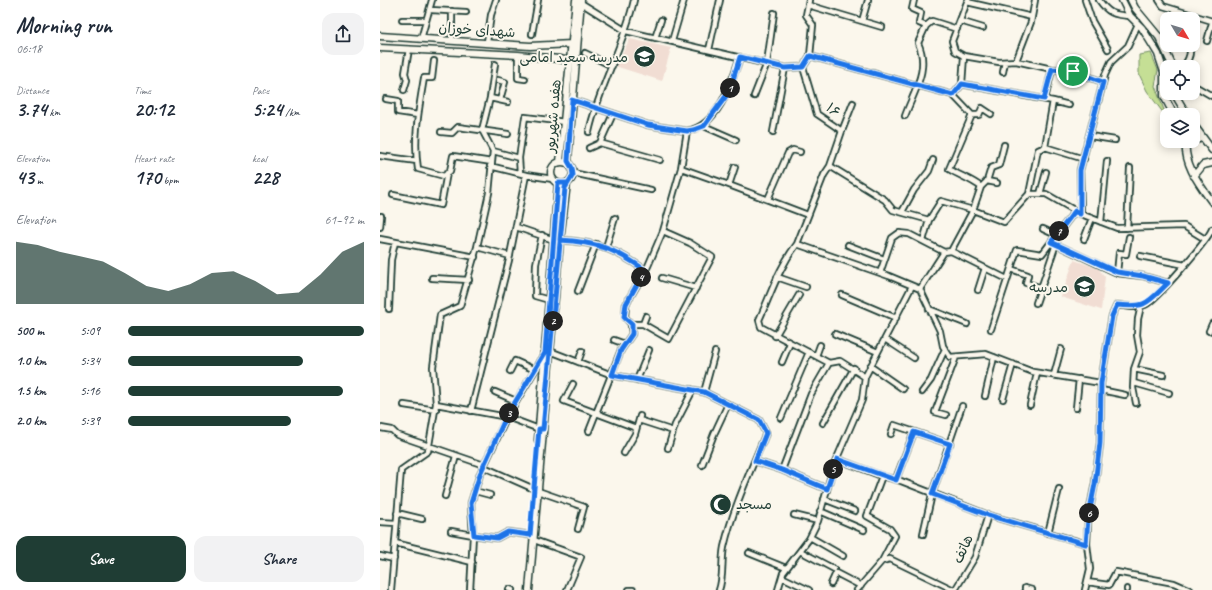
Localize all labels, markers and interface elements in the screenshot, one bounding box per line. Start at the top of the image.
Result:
text: Morning run [16,12,112,40]
north arrow [1160,12,1200,52]
map controls [1160,12,1200,148]
button: share [322,13,364,55]
street label: شهدای خوزان [438,19,516,41]
text: 06:18 [16,41,42,57]
school or university icon: مدرسه سعید امامی [631,44,657,70]
place label: مدرسه سعید امامی [519,49,628,66]
pin [1056,54,1090,88]
icon: arrive [1062,60,1084,82]
button: locate [1160,60,1200,100]
pin: 1 [720,78,740,98]
street label: هفده شهریور [541,79,565,154]
text: 1 [728,81,732,95]
text: Distance [16,83,49,97]
text: Time [134,83,151,97]
text: Pace [252,83,269,97]
text: 3.74 [16,97,47,122]
text: 20:12 [134,97,174,122]
text: 5:24 [252,97,283,122]
street label: ۱۶ [822,99,844,121]
text: km [47,105,60,119]
text: /km [283,105,300,119]
button: layers [1160,108,1200,148]
text: Elevation [16,151,50,165]
text: Heart rate [134,151,174,165]
text: kcal [252,151,267,165]
text: 43 [16,165,34,190]
text: 170 [134,165,161,190]
text: 228 [252,165,279,190]
text: m [34,173,43,187]
text: bpm [161,173,179,187]
text: Elevation [16,212,56,228]
text: 61–92 m [324,212,364,228]
pin: 7 [1049,221,1069,241]
text: 7 [1057,224,1061,238]
pin: 4 [631,267,651,287]
text: 4 [639,270,643,284]
school or university icon: مدرسه [1071,274,1097,300]
place label: مدرسه [1029,279,1068,296]
pin: 2 [543,311,563,331]
text: 2 [551,314,555,328]
text: 500 m [16,323,44,339]
text: 5:09 [80,323,100,339]
text: 1.0 km [16,353,46,369]
text: 5:34 [80,353,100,369]
text: 1.5 km [16,383,46,399]
text: 5:16 [80,383,100,399]
pin: 3 [499,403,519,423]
text: 3 [507,406,511,420]
text: 2.0 km [16,413,46,429]
text: 5:39 [80,413,100,429]
pin: 5 [823,459,843,479]
text: 5 [831,462,835,476]
mosque icon: مسجد [707,491,733,517]
place label: مسجد [736,496,772,513]
pin: 6 [1079,503,1099,523]
text: 6 [1086,506,1092,520]
street label: هاتف [949,532,977,566]
button: Save [16,536,186,582]
button: Share [194,536,364,582]

